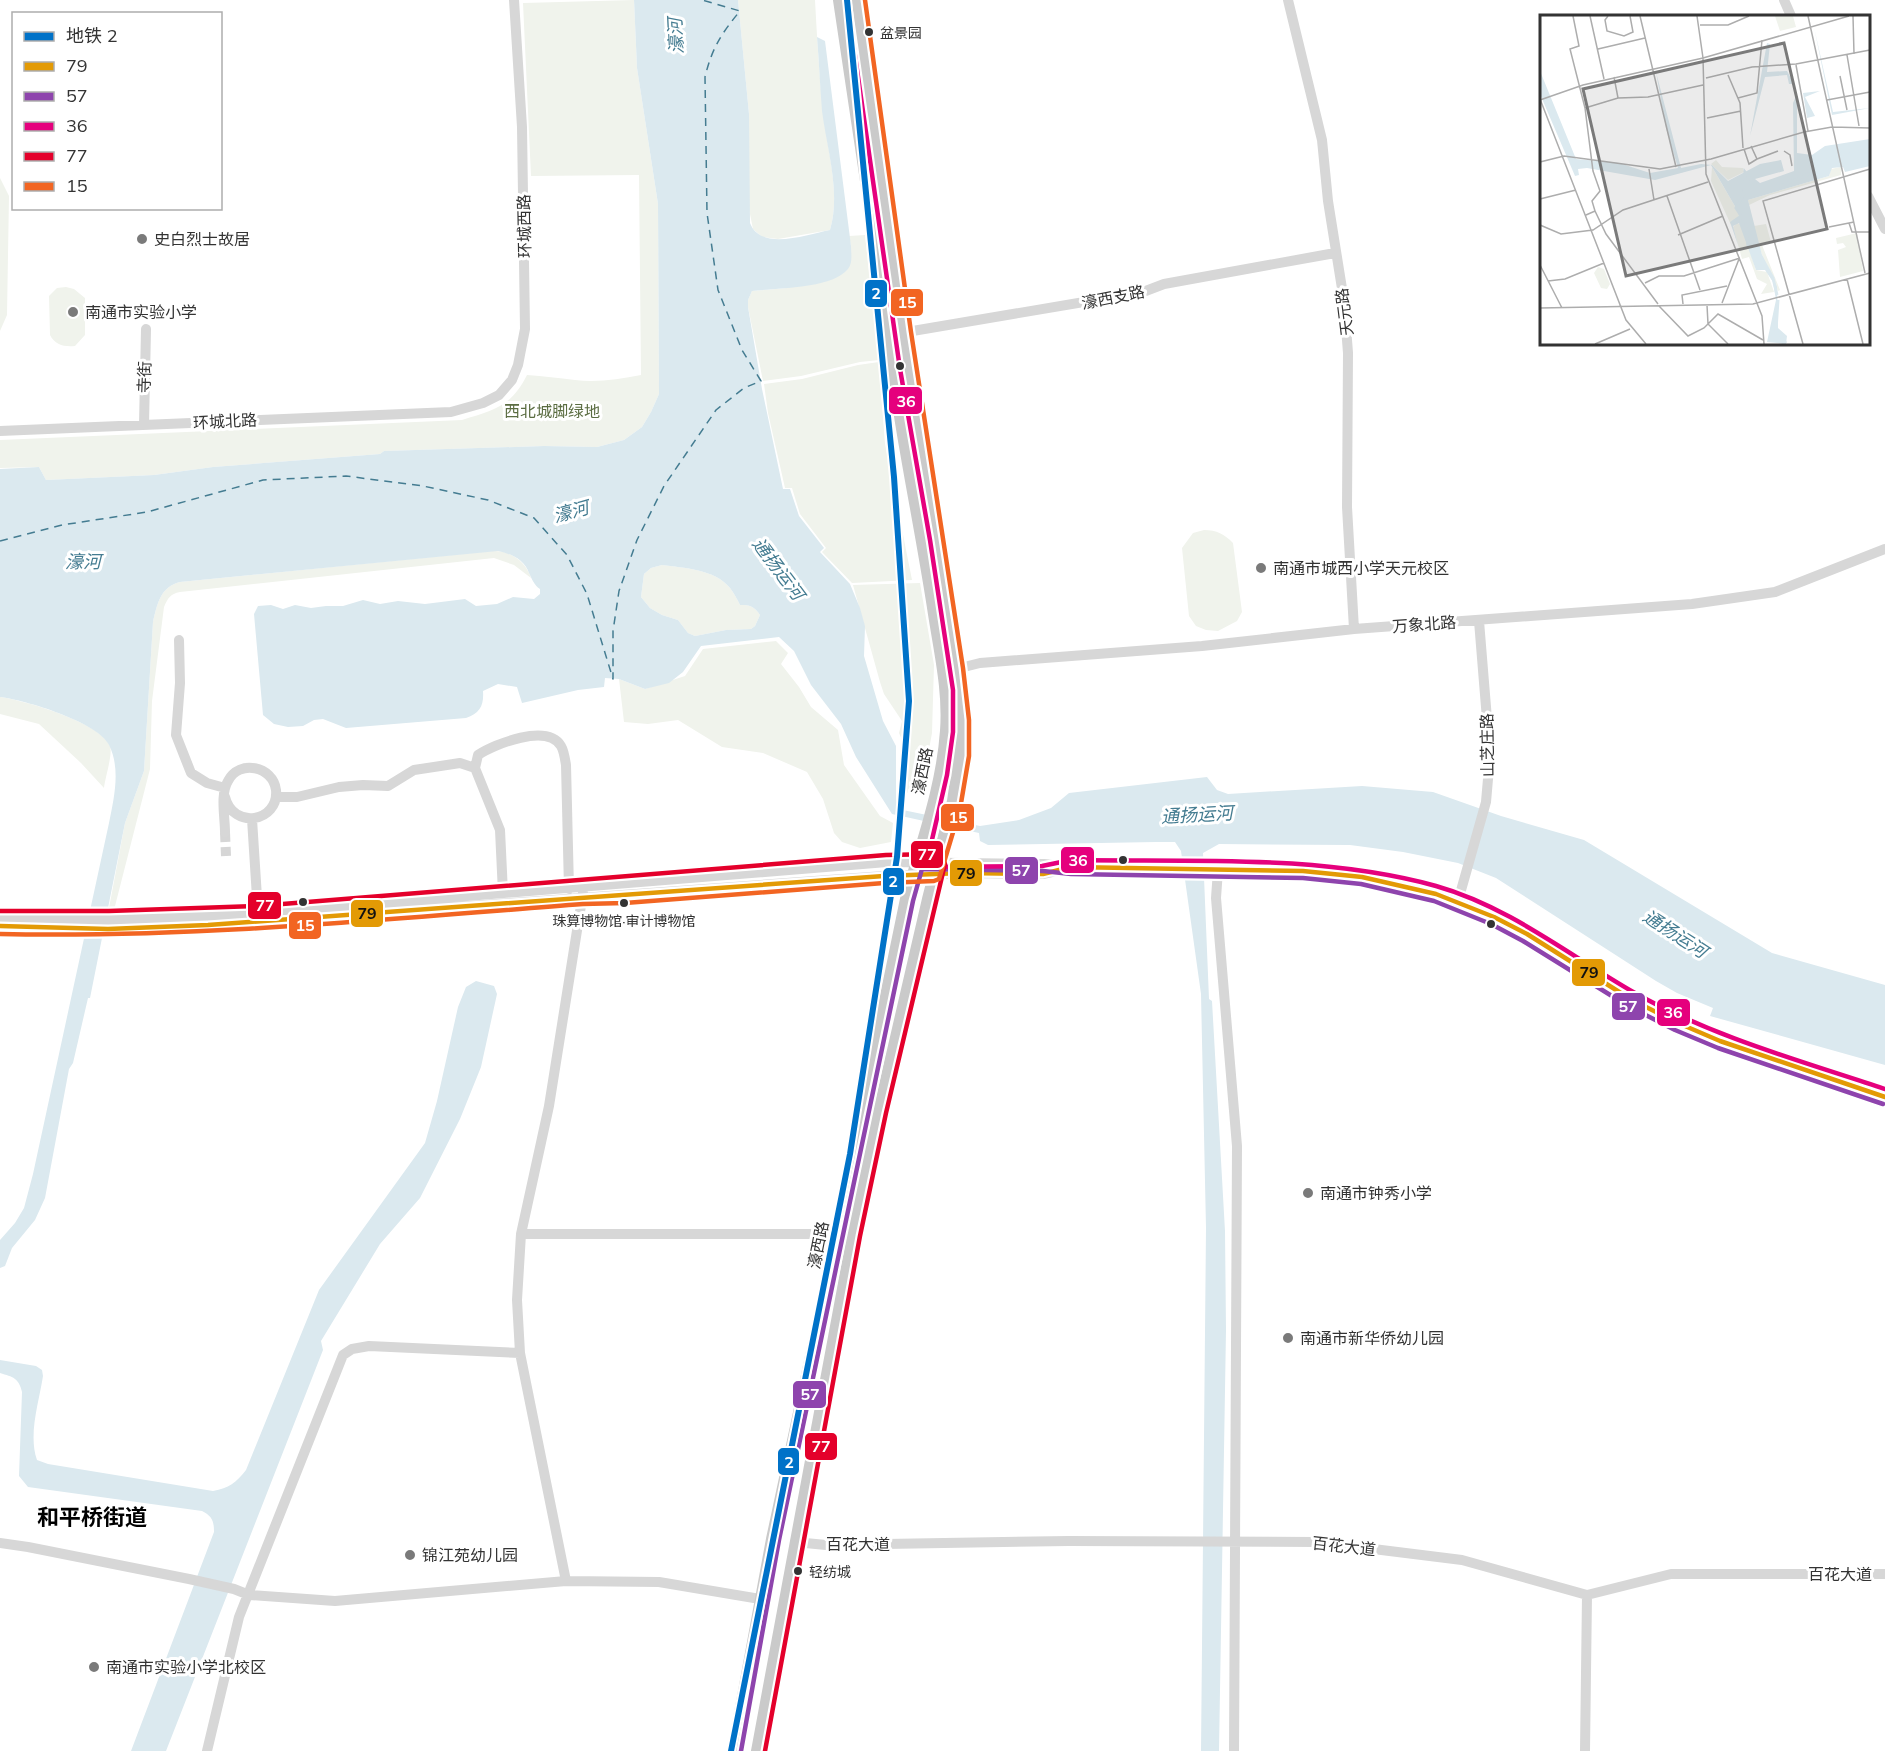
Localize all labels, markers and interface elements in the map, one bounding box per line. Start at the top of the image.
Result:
legend [12,12,222,210]
water label: 濠河 [663,14,688,55]
inset map [1540,15,1870,345]
text: 地铁 2 [66,24,118,47]
place label: 盆景园 [880,24,922,42]
marker: 盆景园 [863,26,875,38]
text: 79 [66,54,88,77]
text: 57 [66,84,88,107]
text: 36 [66,114,88,137]
text: 77 [66,144,88,167]
text: 15 [66,174,88,197]
street label: 环城西路 [513,194,535,258]
place label: 史白烈士故居 [154,229,250,249]
marker: 史白烈士故居 [135,232,149,246]
line badge: 2 [864,279,888,308]
street label: 濠西支路 [1080,281,1146,313]
text: 2 [871,283,881,303]
street label: 天元路 [1331,287,1357,337]
line badge: 15 [890,288,924,317]
text: 15 [897,292,917,312]
place label: 南通市实验小学 [85,302,197,322]
marker: 南通市实验小学 [66,305,80,319]
unlabelled marker [894,360,906,372]
street label: 寺街 [133,361,155,393]
line badge: 36 [888,386,923,415]
text: 36 [896,391,916,411]
park label: 西北城脚绿地 [504,401,600,421]
street label: 环城北路 [193,409,257,433]
water label: 濠河 [551,495,594,527]
water label: 通扬运河 [748,533,811,607]
water label: 濠河 [65,550,104,573]
place label: 南通市城西小学天元校区 [1273,558,1449,578]
marker: 南通市城西小学天元校区 [1254,561,1268,575]
street label: 万象北路 [1391,612,1457,636]
street label: 山芝庄路 [1476,713,1498,777]
street label: 濠西路 [908,746,936,796]
water label: 通扬运河 [1160,801,1237,828]
line badge: 15 [940,803,975,832]
text: 15 [948,807,968,827]
line badge: 77 [910,840,944,869]
text: 77 [917,844,937,864]
line badge: 36 [1060,846,1095,874]
text: 36 [1068,850,1088,870]
unlabelled marker [1117,854,1129,866]
line badge: 57 [1004,856,1039,885]
line badge: 79 [949,859,983,887]
text: 57 [1011,860,1031,880]
text: 79 [956,863,976,883]
line badge: 2 [882,867,905,896]
text: 2 [888,871,898,891]
line badge: 77 [247,891,282,920]
text: 77 [255,895,275,915]
unlabelled marker [297,896,309,908]
marker: 珠算博物馆·审计博物馆 [618,897,630,909]
line badge: 79 [350,899,384,928]
text: 79 [357,903,377,923]
water label: 通扬运河 [1639,904,1714,964]
line badge: 15 [288,911,322,940]
place label: 珠算博物馆·审计博物馆 [552,912,696,930]
text: 15 [295,915,315,935]
unlabelled marker [1485,918,1497,930]
line badge: 79 [1571,958,1606,987]
text: 79 [1579,962,1599,982]
line badge: 57 [1611,992,1646,1021]
text: 57 [1618,996,1638,1016]
line badge: 36 [1656,998,1691,1027]
text: 36 [1663,1002,1683,1022]
place label: 南通市钟秀小学 [1320,1183,1432,1203]
marker: 南通市钟秀小学 [1301,1186,1315,1200]
street label: 濠西路 [804,1220,832,1270]
place label: 南通市新华侨幼儿园 [1300,1328,1444,1348]
marker: 南通市新华侨幼儿园 [1281,1331,1295,1345]
line badge: 57 [792,1380,827,1409]
text: 57 [800,1384,820,1404]
line badge: 77 [804,1432,838,1461]
text: 77 [811,1436,831,1456]
line badge: 2 [777,1447,800,1476]
text: 2 [784,1452,794,1472]
district label: 和平桥街道 [37,1503,147,1531]
street label: 百花大道 [1311,1533,1377,1559]
street label: 百花大道 [826,1534,890,1554]
place label: 锦江苑幼儿园 [422,1545,518,1565]
marker: 锦江苑幼儿园 [403,1548,417,1562]
place label: 轻纺城 [809,1563,851,1581]
street label: 百花大道 [1808,1564,1872,1584]
marker: 轻纺城 [792,1565,804,1577]
place label: 南通市实验小学北校区 [106,1657,266,1677]
marker: 南通市实验小学北校区 [87,1660,101,1674]

